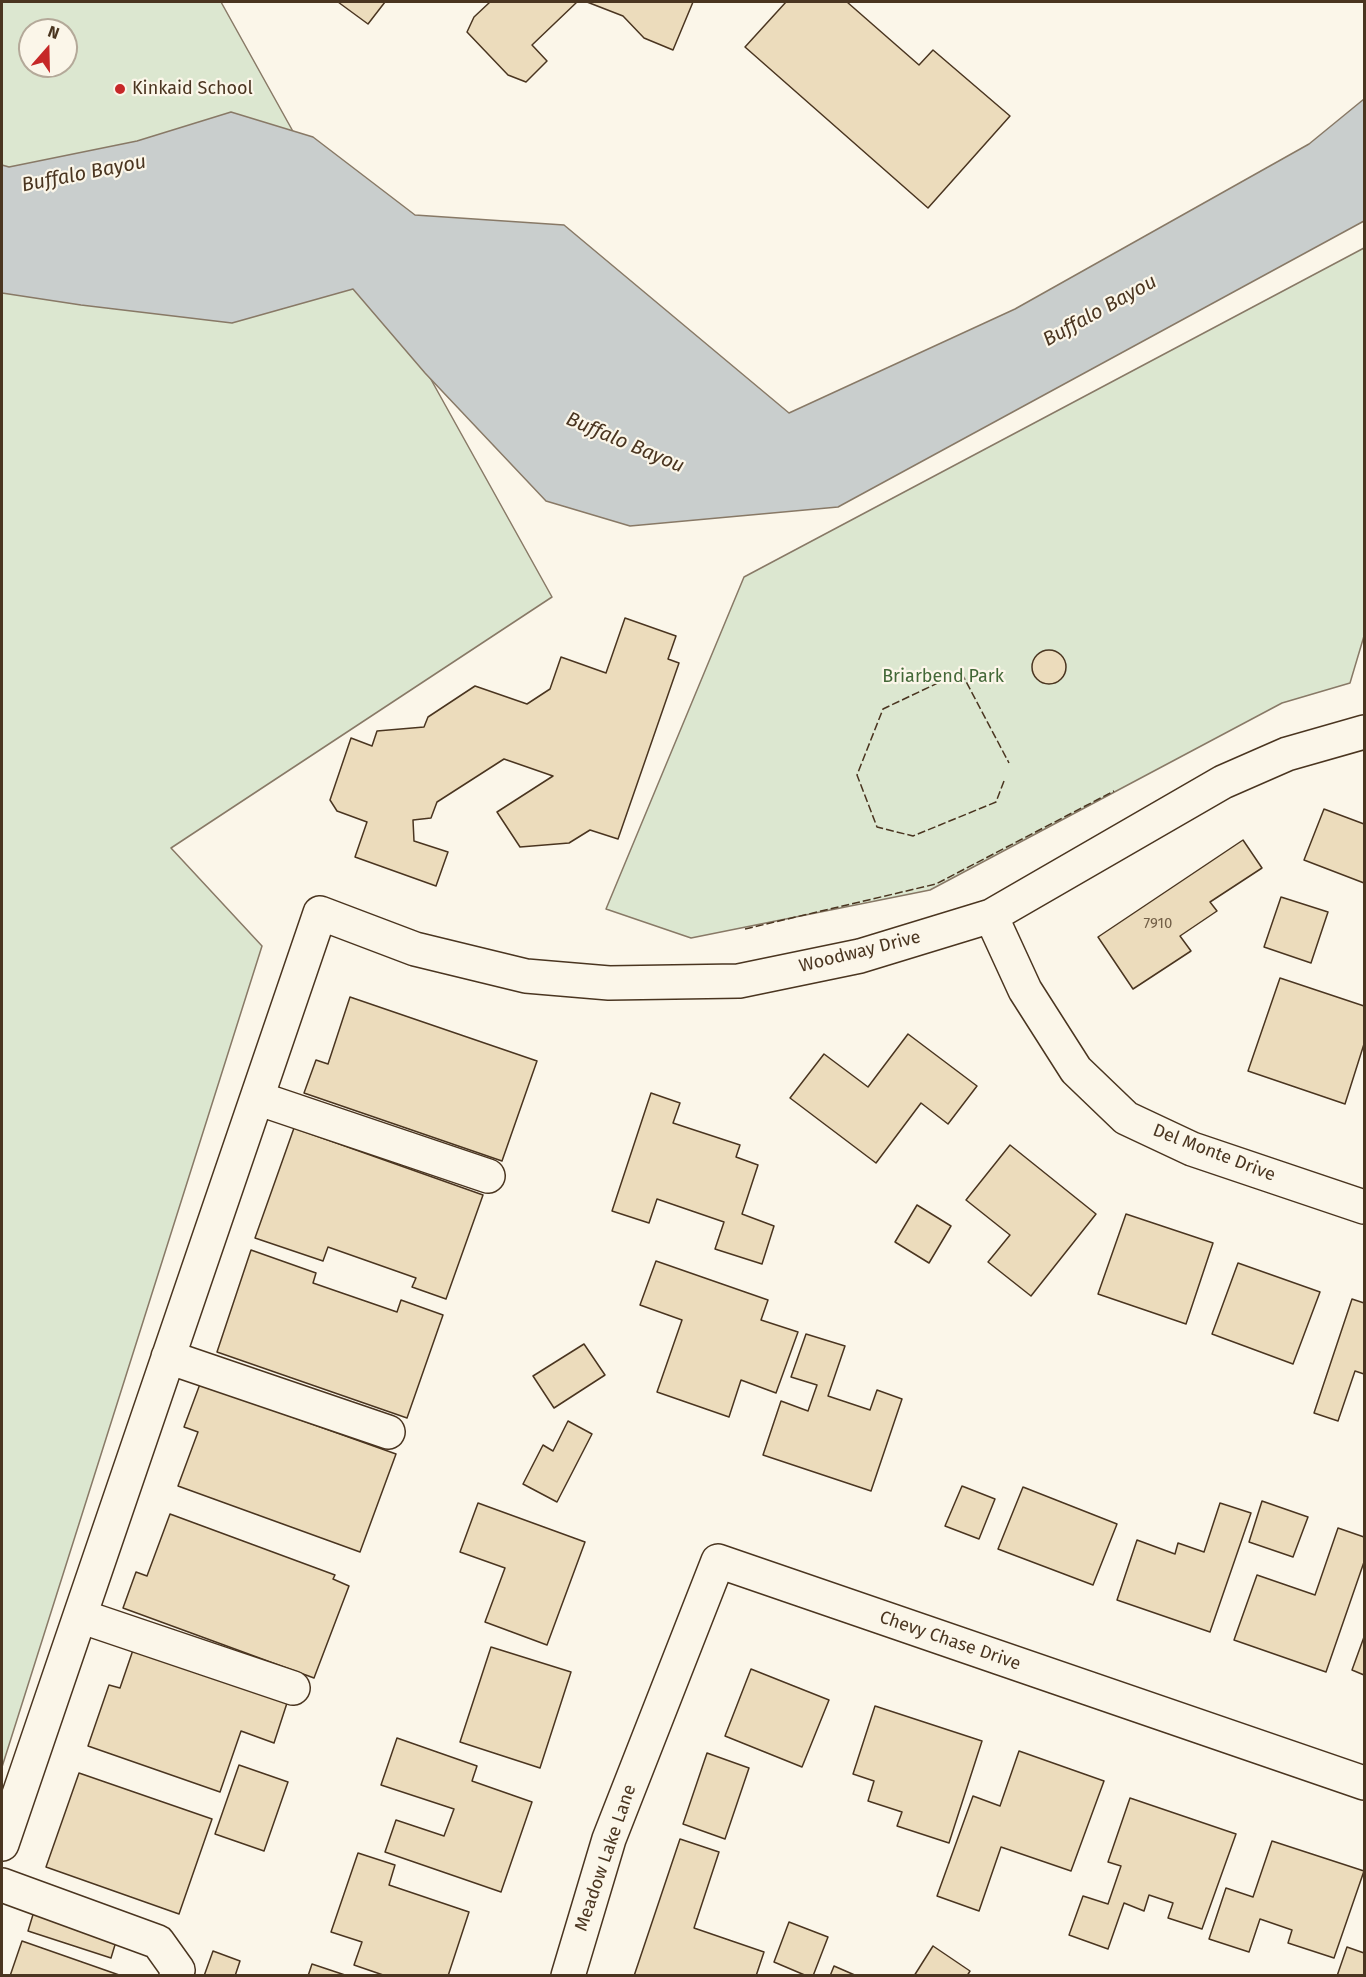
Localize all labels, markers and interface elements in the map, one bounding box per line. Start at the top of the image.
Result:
north arrow [18,18,78,78]
text: N [45,22,62,43]
place label: Kinkaid School [132,78,253,100]
marker: Kinkaid School [113,82,127,96]
water label: Buffalo Bayou [20,150,148,198]
water label: Buffalo Bayou [1039,270,1161,352]
water label: Buffalo Bayou [562,407,688,479]
park label: Briarbend Park [882,666,1004,688]
house number: 7910 [1144,915,1172,933]
street label: Woodway Drive [797,926,923,978]
street label: Del Monte Drive [1150,1120,1278,1186]
street label: Chevy Chase Drive [877,1607,1023,1675]
street label: Meadow Lake Lane [571,1782,641,1934]

